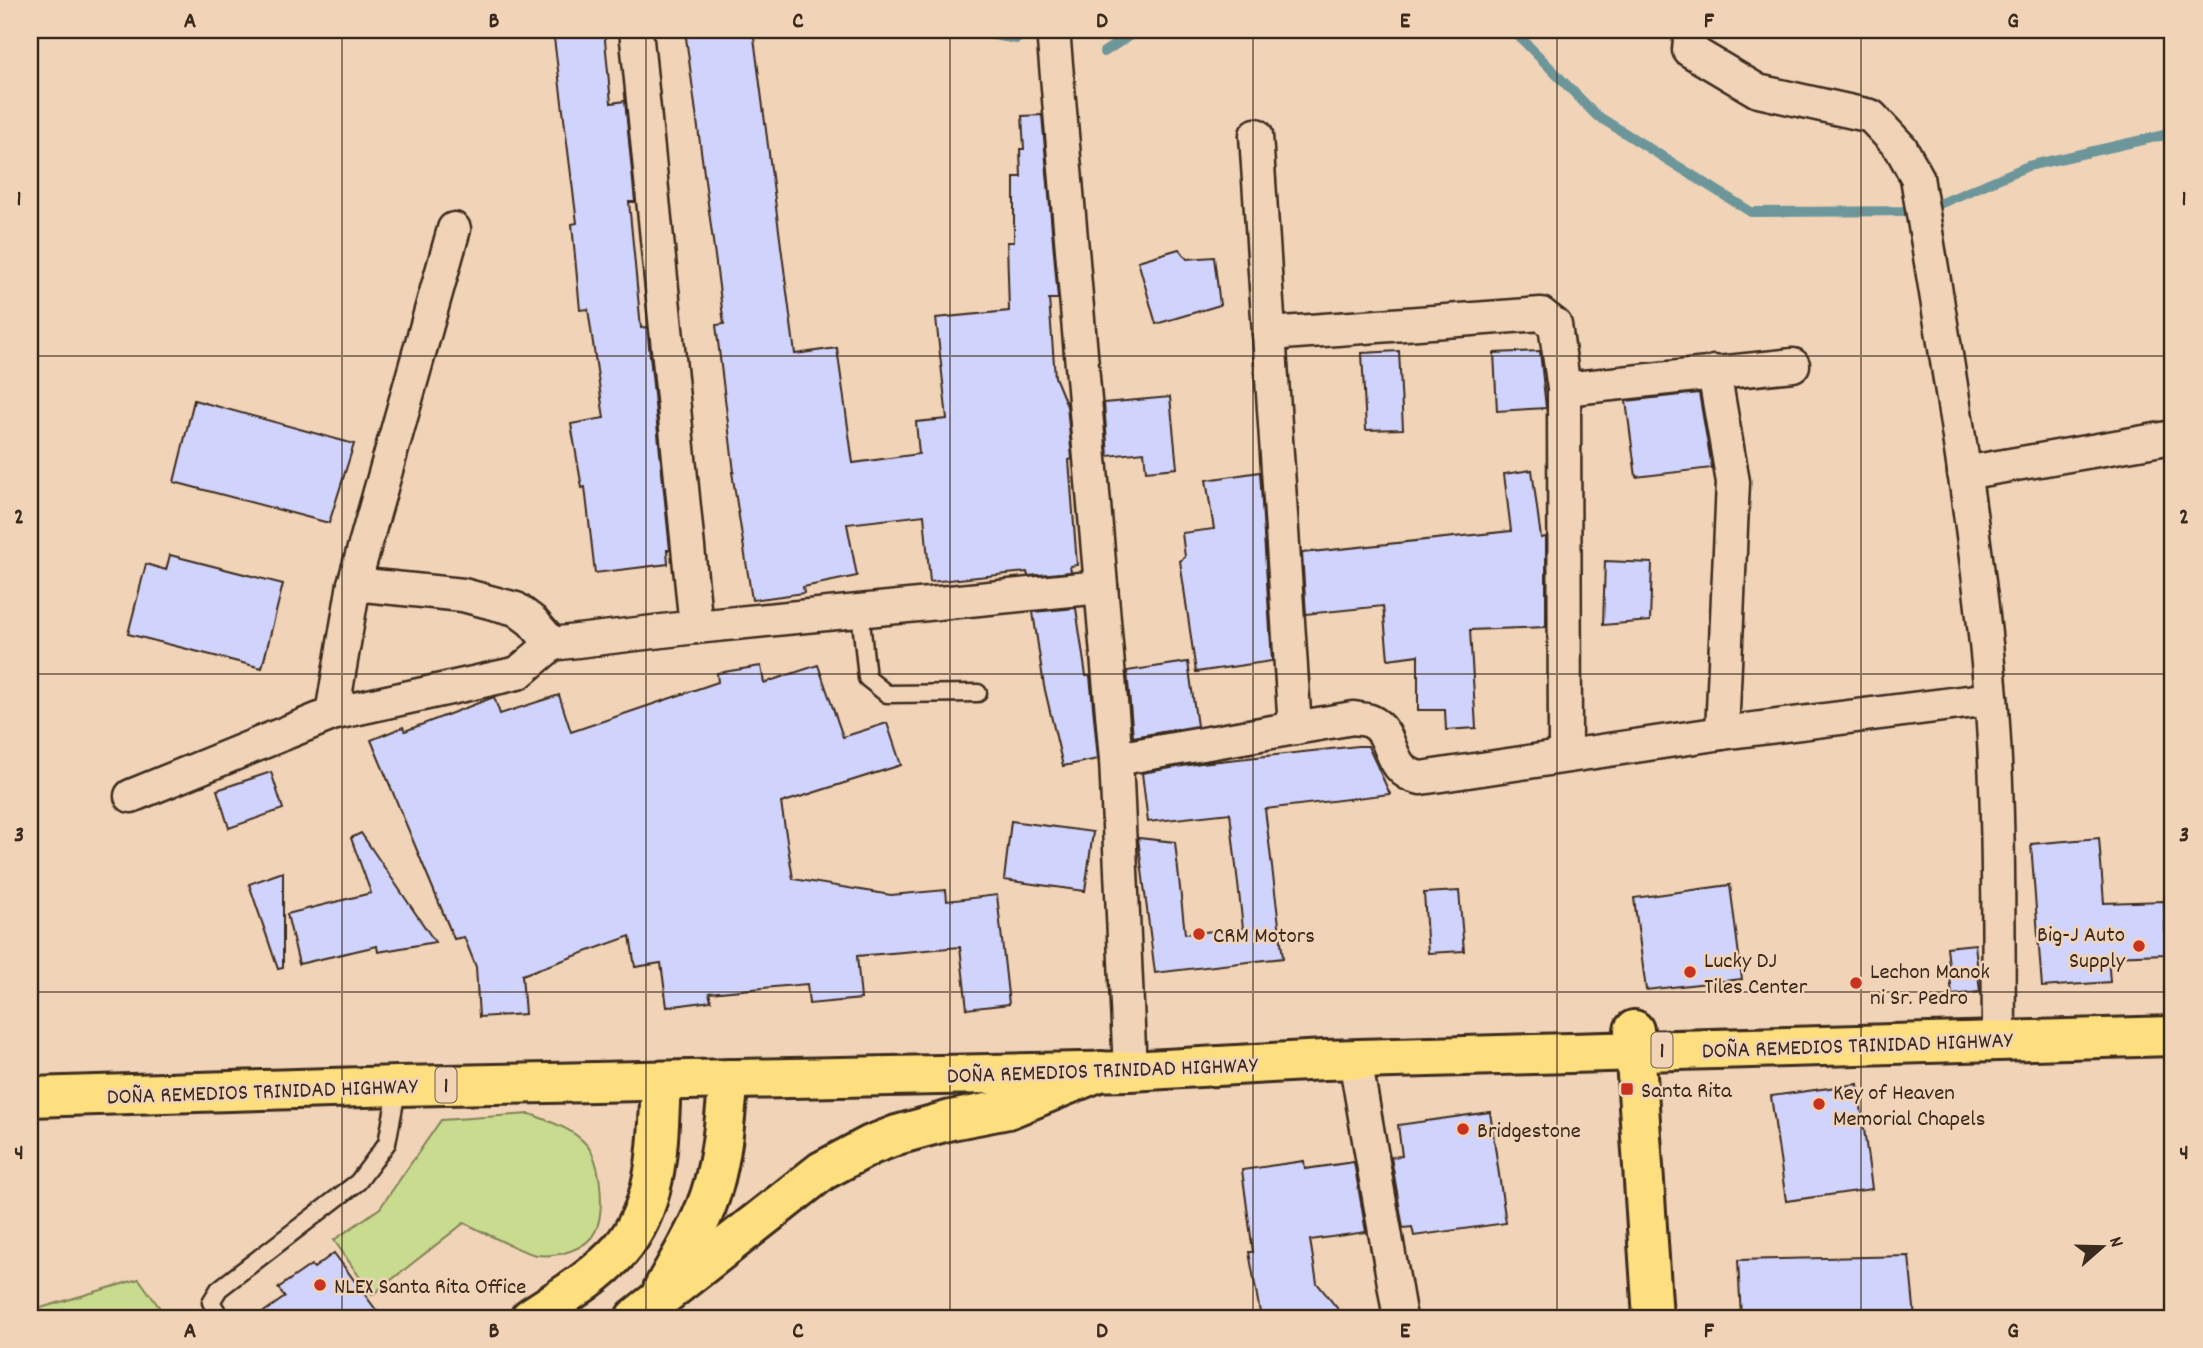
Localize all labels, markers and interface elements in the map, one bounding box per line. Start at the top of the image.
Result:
text: A [184,6,196,39]
text: B [489,6,500,39]
text: C [792,6,804,39]
text: D [1096,6,1108,39]
text: E [1400,6,1411,39]
text: F [1704,6,1715,39]
text: G [2007,6,2019,39]
text: 1 [16,184,22,217]
text: 1 [2181,184,2187,217]
text: 2 [14,502,24,535]
text: 2 [2179,502,2189,535]
text: 3 [14,820,24,853]
text: 3 [2179,820,2189,853]
place label: Big-J Auto Supply [2037,920,2126,979]
place label: CRM Motors [1213,921,1315,954]
marker: CRM Motors [1191,926,1207,942]
marker: Big-J Auto Supply [2131,938,2147,954]
place label: Lucky DJ Tiles Center [1704,946,1808,1005]
place label: Lechon Manok ni Sr. Pedro [1870,957,1990,1016]
marker: Lucky DJ Tiles Center [1682,964,1698,980]
marker: Lechon Manok ni Sr. Pedro [1848,975,1864,991]
street label: DOÑA REMEDIOS TRINIDAD HIGHWAY [1701,1026,2014,1069]
road number: 1 [1652,1032,1672,1068]
street label: DOÑA REMEDIOS TRINIDAD HIGHWAY [946,1051,1259,1094]
road number: 1 [436,1068,457,1102]
street label: DOÑA REMEDIOS TRINIDAD HIGHWAY [106,1072,419,1115]
place label: Santa Rita [1641,1076,1733,1109]
place label: Key of Heaven Memorial Chapels [1833,1078,1985,1137]
marker: Santa Rita [1619,1081,1635,1097]
marker: Key of Heaven Memorial Chapels [1811,1096,1827,1112]
place label: Bridgestone [1477,1116,1581,1149]
marker: Bridgestone [1455,1121,1471,1137]
text: 4 [14,1138,24,1171]
text: 4 [2179,1138,2189,1171]
north arrow [2066,1212,2136,1282]
text: N [2100,1233,2129,1251]
place label: NLEX Santa Rita Office [334,1272,526,1305]
marker: NLEX Santa Rita Office [312,1277,328,1293]
text: A [184,1316,196,1348]
text: B [489,1316,500,1348]
text: C [792,1316,804,1348]
text: D [1096,1316,1108,1348]
text: E [1400,1316,1411,1348]
text: F [1704,1316,1715,1348]
text: G [2007,1316,2019,1348]

